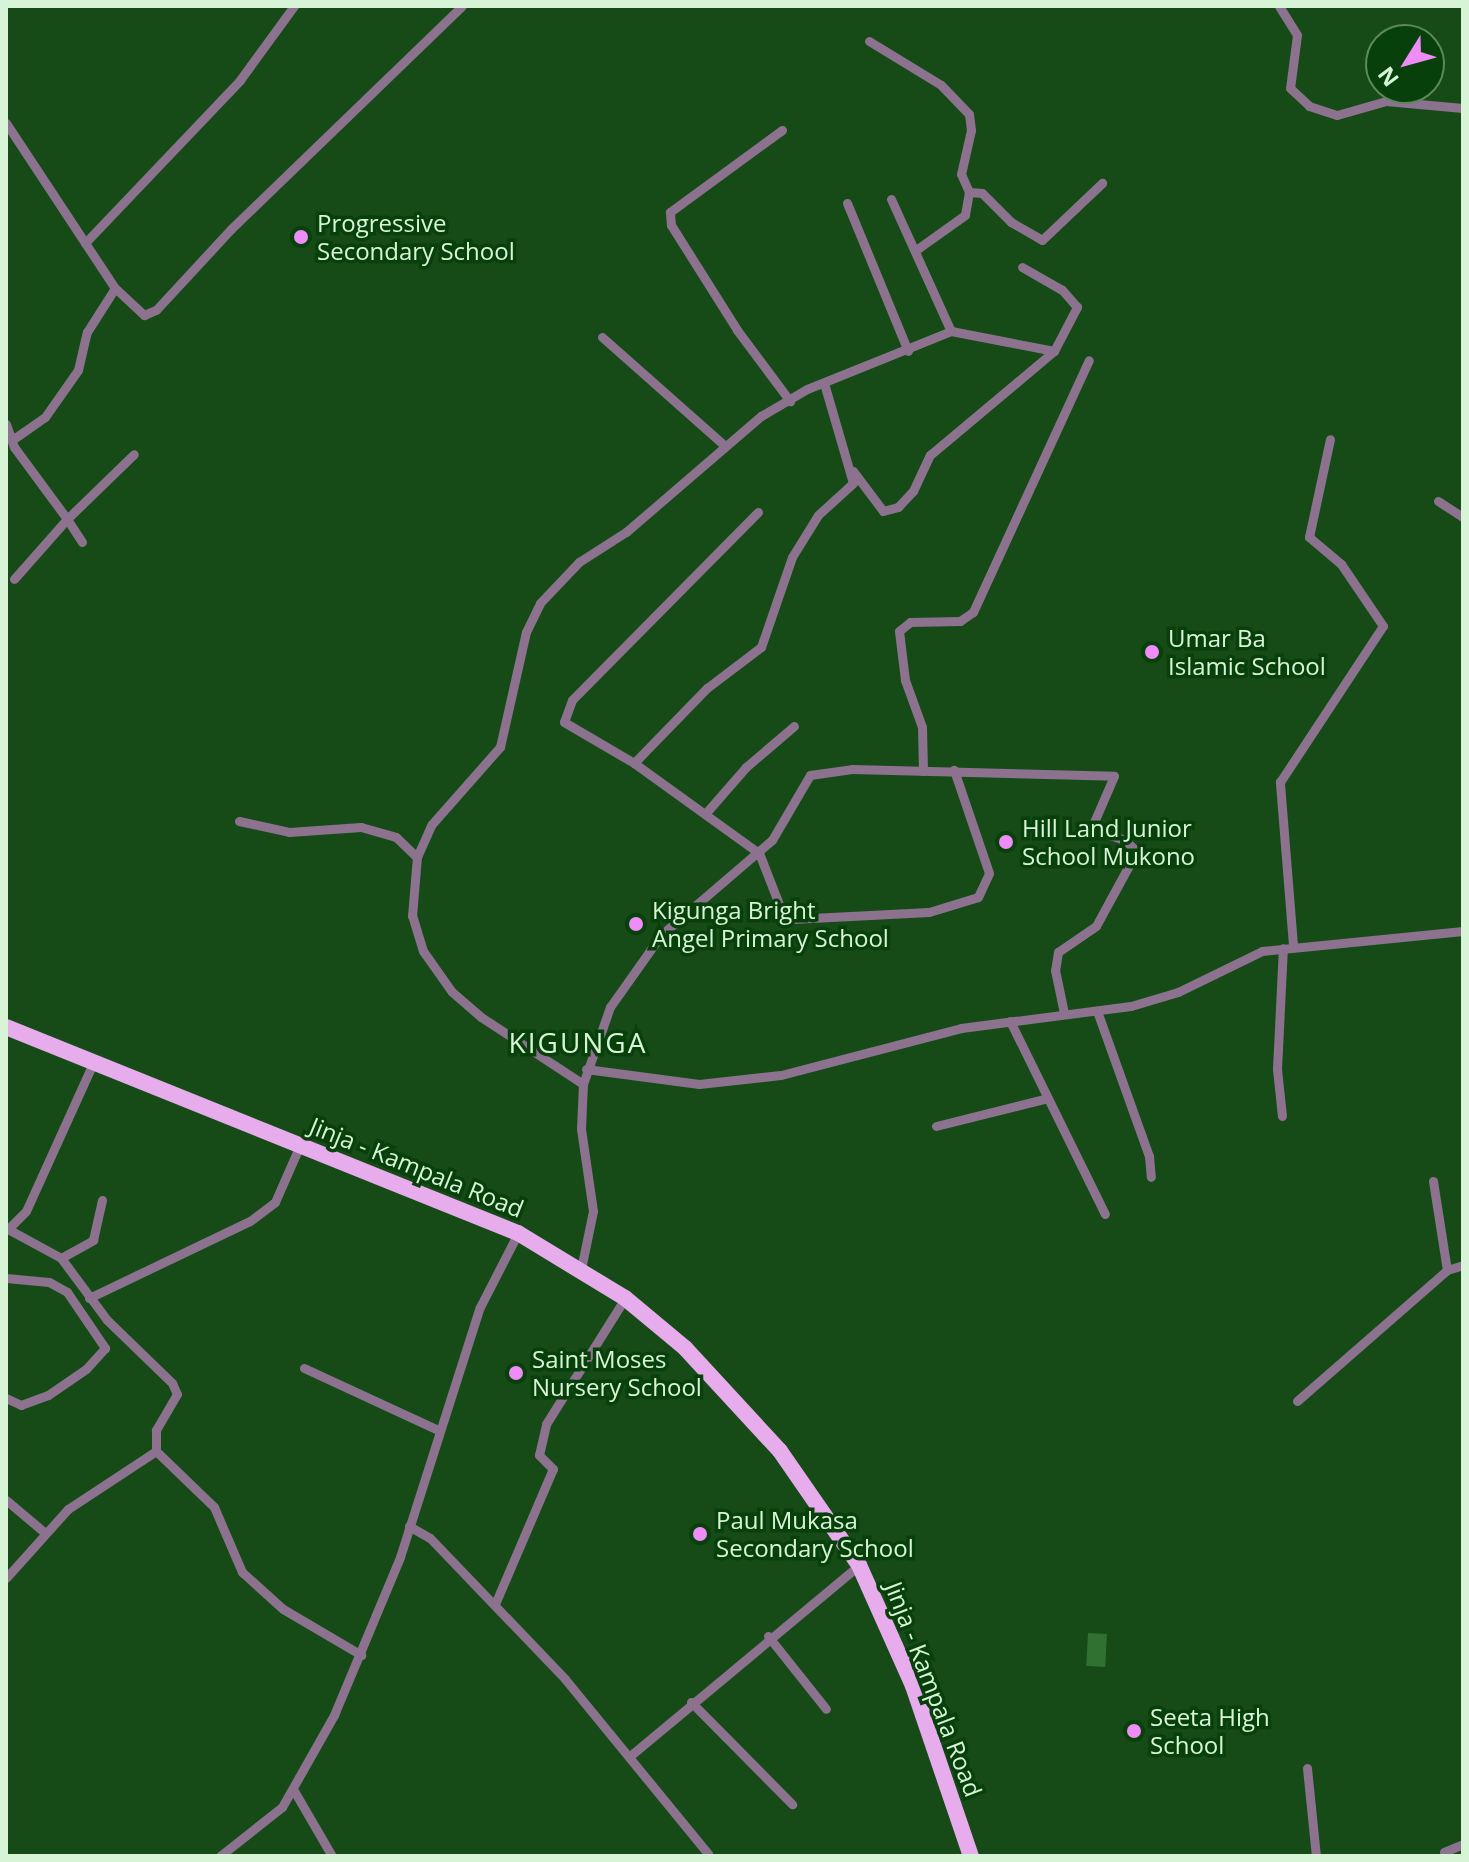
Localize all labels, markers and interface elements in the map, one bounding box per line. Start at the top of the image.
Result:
north arrow [1365,24,1445,104]
text: N [1370,61,1405,93]
place label: Progressive Secondary School [317,209,515,265]
marker: Progressive Secondary School [292,228,310,246]
place label: Umar Ba Islamic School [1168,624,1326,680]
marker: Umar Ba Islamic School [1143,643,1161,661]
place label: Hill Land Junior School Mukono [1022,814,1195,870]
marker: Hill Land Junior School Mukono [997,833,1015,851]
place label: Kigunga Bright Angel Primary School [652,896,889,952]
marker: Kigunga Bright Angel Primary School [627,915,645,933]
district label: KIGUNGA [509,1025,647,1059]
street label: Jinja - Kampala Road [306,1111,528,1223]
place label: Saint Moses Nursery School [532,1345,702,1401]
marker: Saint Moses Nursery School [507,1364,525,1382]
place label: Paul Mukasa Secondary School [716,1506,914,1562]
marker: Paul Mukasa Secondary School [691,1525,709,1543]
street label: Jinja - Kampala Road [880,1577,988,1801]
place label: Seeta High School [1150,1703,1270,1759]
marker: Seeta High School [1125,1722,1143,1740]

